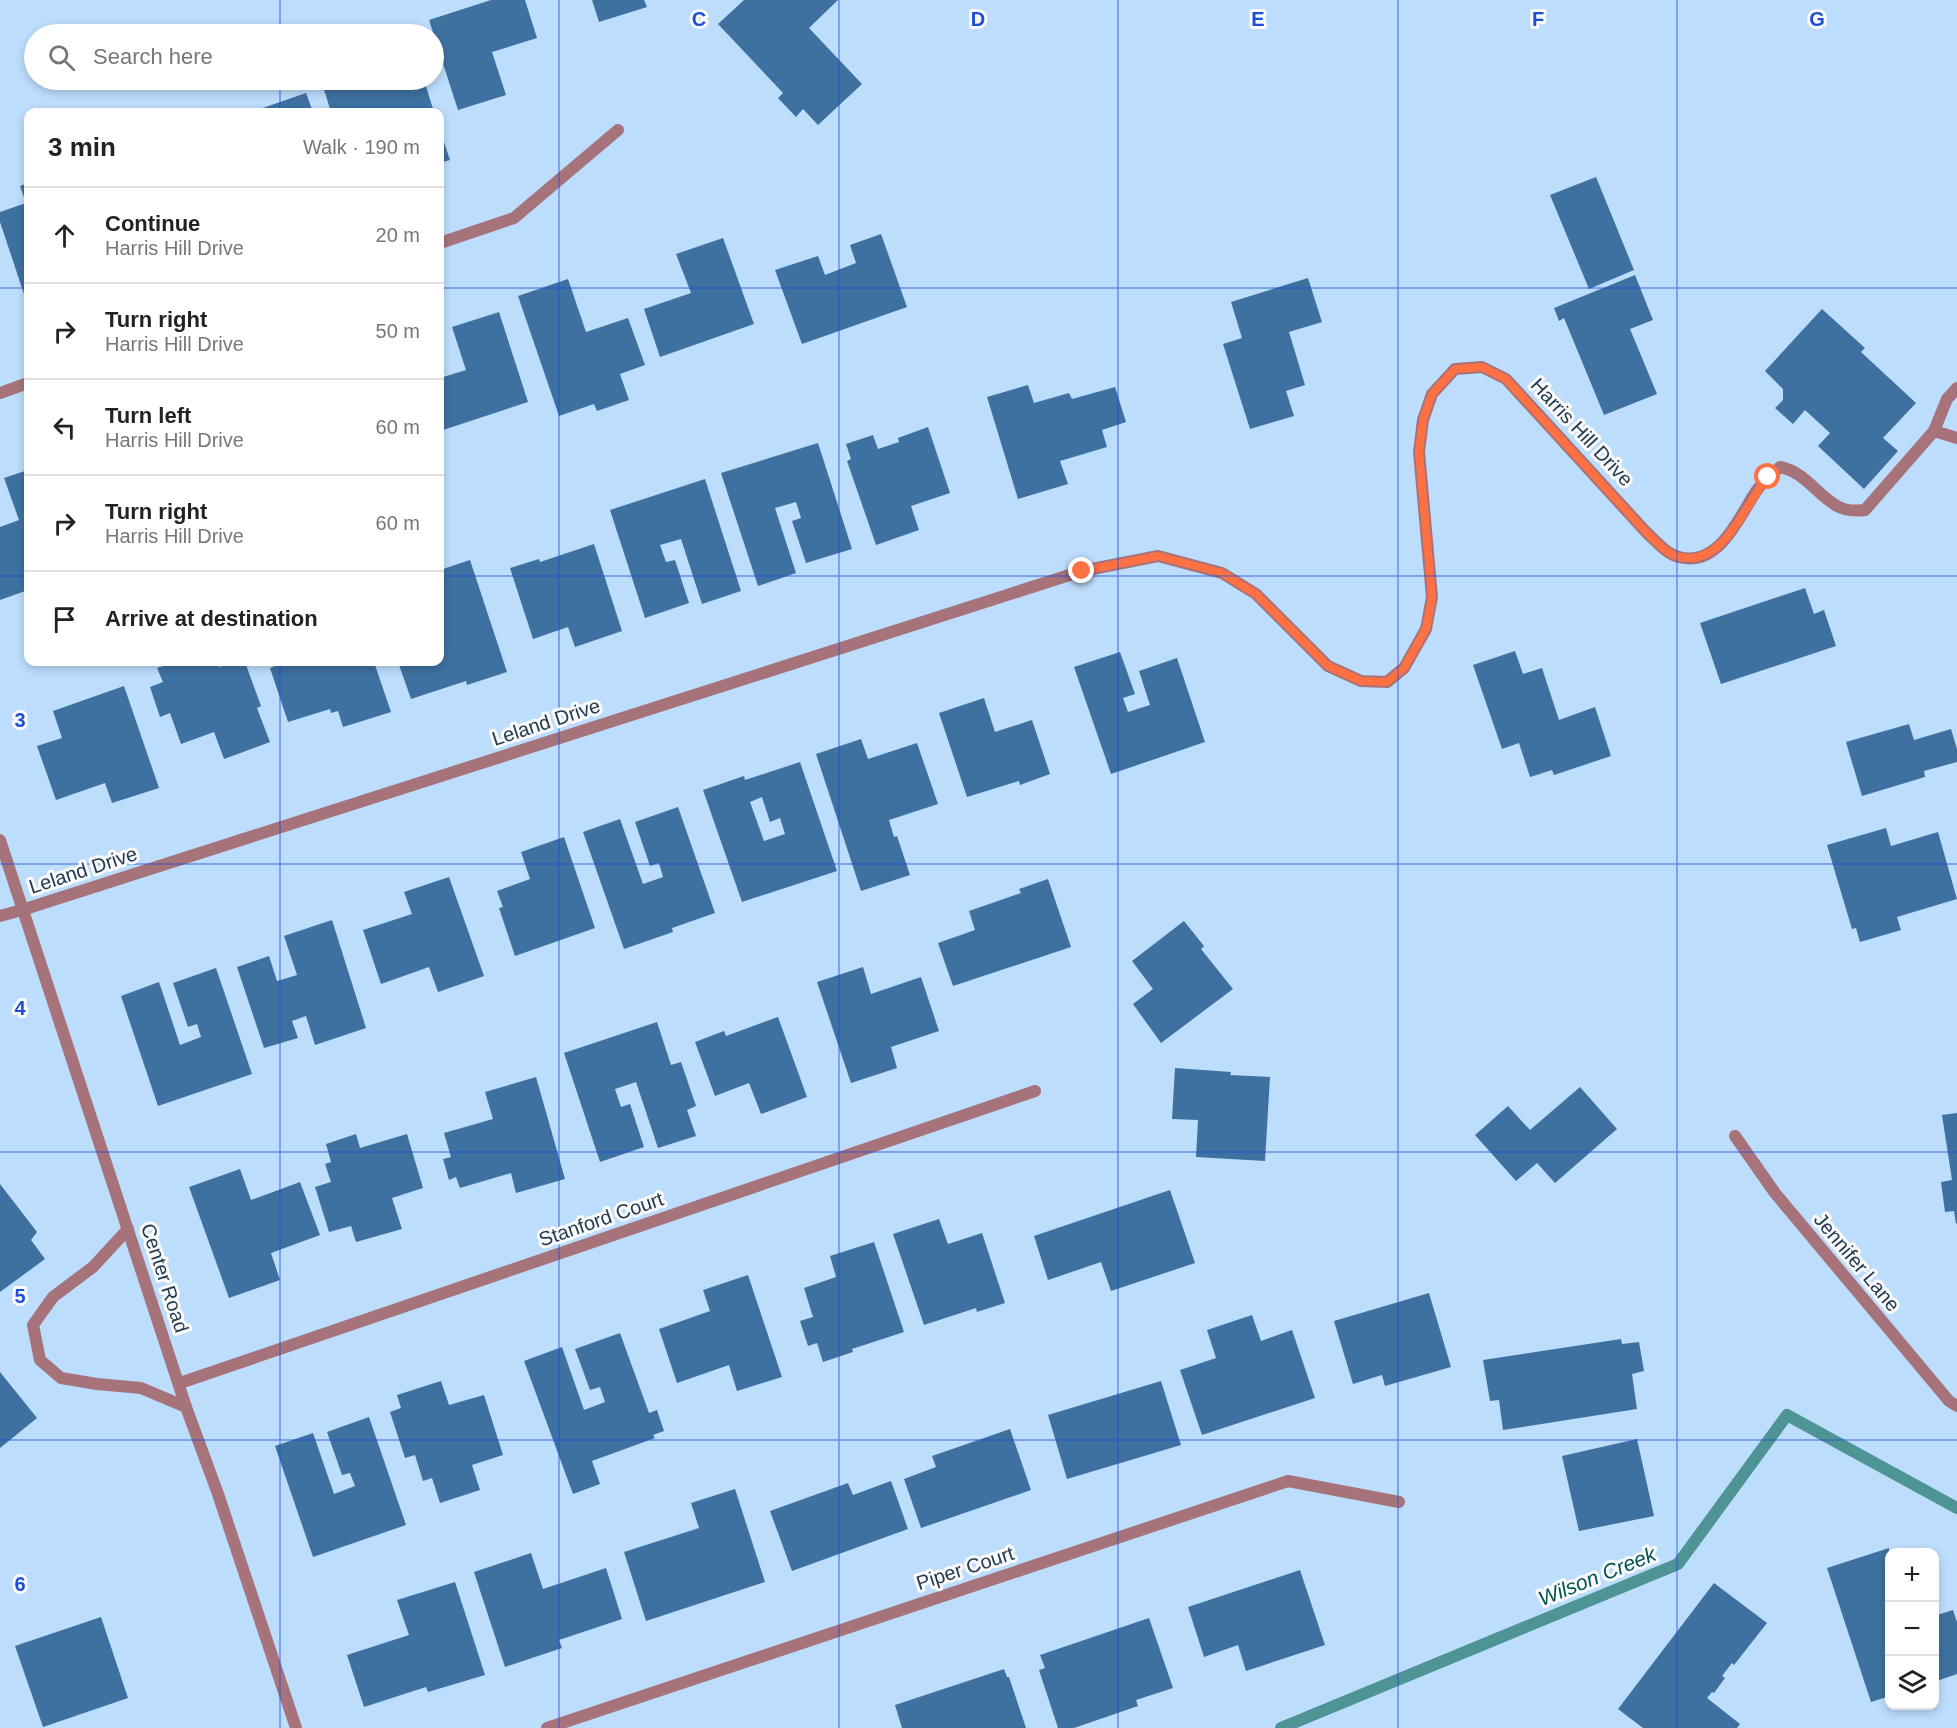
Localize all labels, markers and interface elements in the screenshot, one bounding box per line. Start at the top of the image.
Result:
text: C [692,8,706,30]
text: D [971,8,985,30]
text: E [1251,8,1265,30]
text: F [1532,8,1544,30]
text: G [1809,8,1825,30]
search box [24,24,444,90]
icon: search [45,41,78,74]
text: Search here [93,44,213,69]
text: 3 min [48,132,116,162]
text: Walk · 190 m [303,136,420,158]
text: Continue [105,211,200,236]
icon: ahead [48,219,81,252]
text: 20 m [376,224,420,246]
text: Harris Hill Drive [105,237,244,259]
text: Turn right [105,307,207,332]
icon: right [48,315,81,348]
text: 50 m [376,320,420,342]
text: Harris Hill Drive [105,333,244,355]
street label: Harris Hill Drive [1527,374,1637,490]
text: Turn left [105,403,191,428]
icon: left [48,411,81,444]
text: 60 m [376,416,420,438]
text: Harris Hill Drive [105,429,244,451]
route start [1754,463,1780,489]
text: Turn right [105,499,207,524]
icon: right [48,507,81,540]
text: 60 m [376,512,420,534]
text: Harris Hill Drive [105,525,244,547]
route end [1068,557,1094,583]
icon: arrive [48,603,81,636]
text: Arrive at destination [105,606,318,631]
street label: Leland Drive [489,694,603,750]
text: 3 [14,709,26,731]
street label: Leland Drive [26,842,140,898]
text: 4 [14,997,26,1019]
street label: Stanford Court [536,1187,666,1251]
street label: Jennifer Lane [1810,1209,1904,1315]
street label: Center Road [137,1221,193,1335]
text: 5 [14,1285,26,1307]
water label: Wilson Creek [1535,1541,1660,1610]
street label: Piper Court [913,1542,1017,1594]
map controls [1885,1548,1939,1710]
button: + [1885,1548,1939,1602]
text: 6 [14,1573,26,1595]
button: − [1885,1602,1939,1656]
button: layers [1885,1656,1939,1710]

